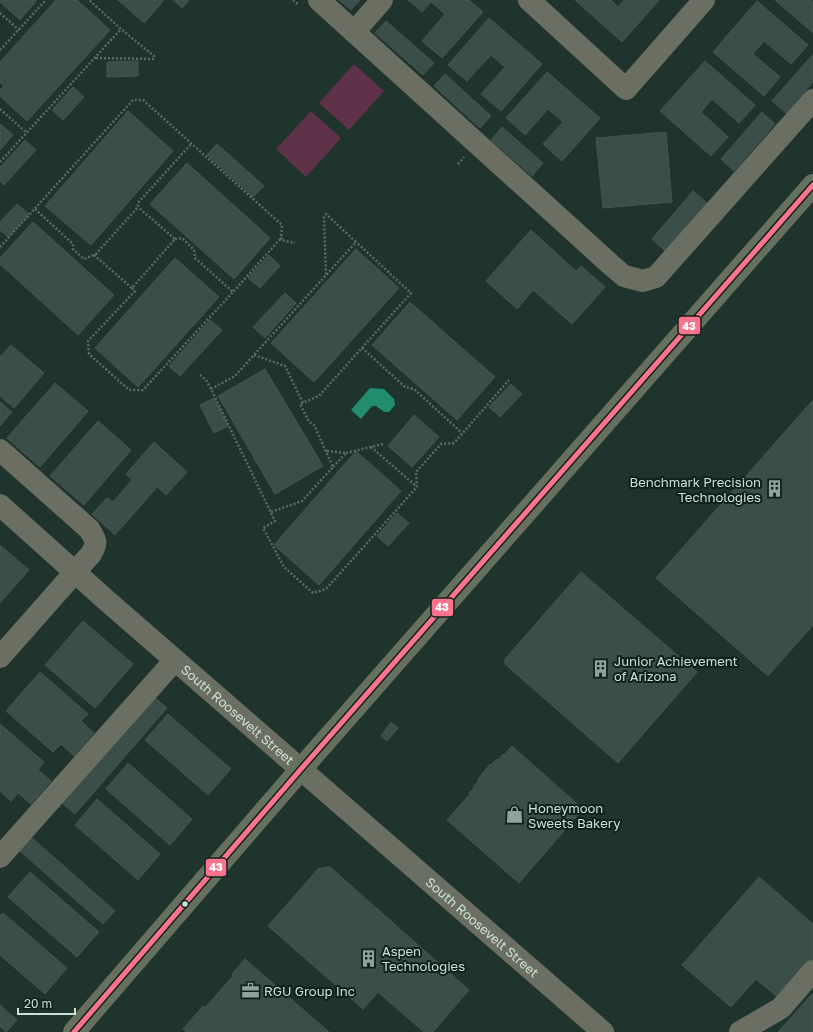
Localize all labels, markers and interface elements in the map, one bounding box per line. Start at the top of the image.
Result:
line badge: 43 [678,316,701,335]
text: 43 [682,319,696,332]
place label: Benchmark Precision Technologies [629,474,761,505]
building icon: Benchmark Precision Technologies [764,479,784,499]
line badge: 43 [431,598,454,617]
text: 43 [435,600,449,613]
place label: Junior Achievement of Arizona [614,653,738,684]
building icon: Junior Achievement of Arizona [591,658,611,678]
street label: South Roosevelt Street [178,661,298,768]
place label: Honeymoon Sweets Bakery [528,800,621,831]
shop icon: Honeymoon Sweets Bakery [505,805,525,825]
line badge: 43 [205,858,227,877]
text: 43 [209,860,223,873]
street label: South Roosevelt Street [423,874,542,981]
unlabelled marker [180,899,190,909]
place label: Aspen Technologies [382,943,465,974]
building icon: Aspen Technologies [359,948,379,968]
office icon: RGU Group Inc [241,981,261,1001]
place label: RGU Group Inc [264,983,355,999]
scale bar [18,990,75,1016]
text: 20 m [24,996,52,1011]

